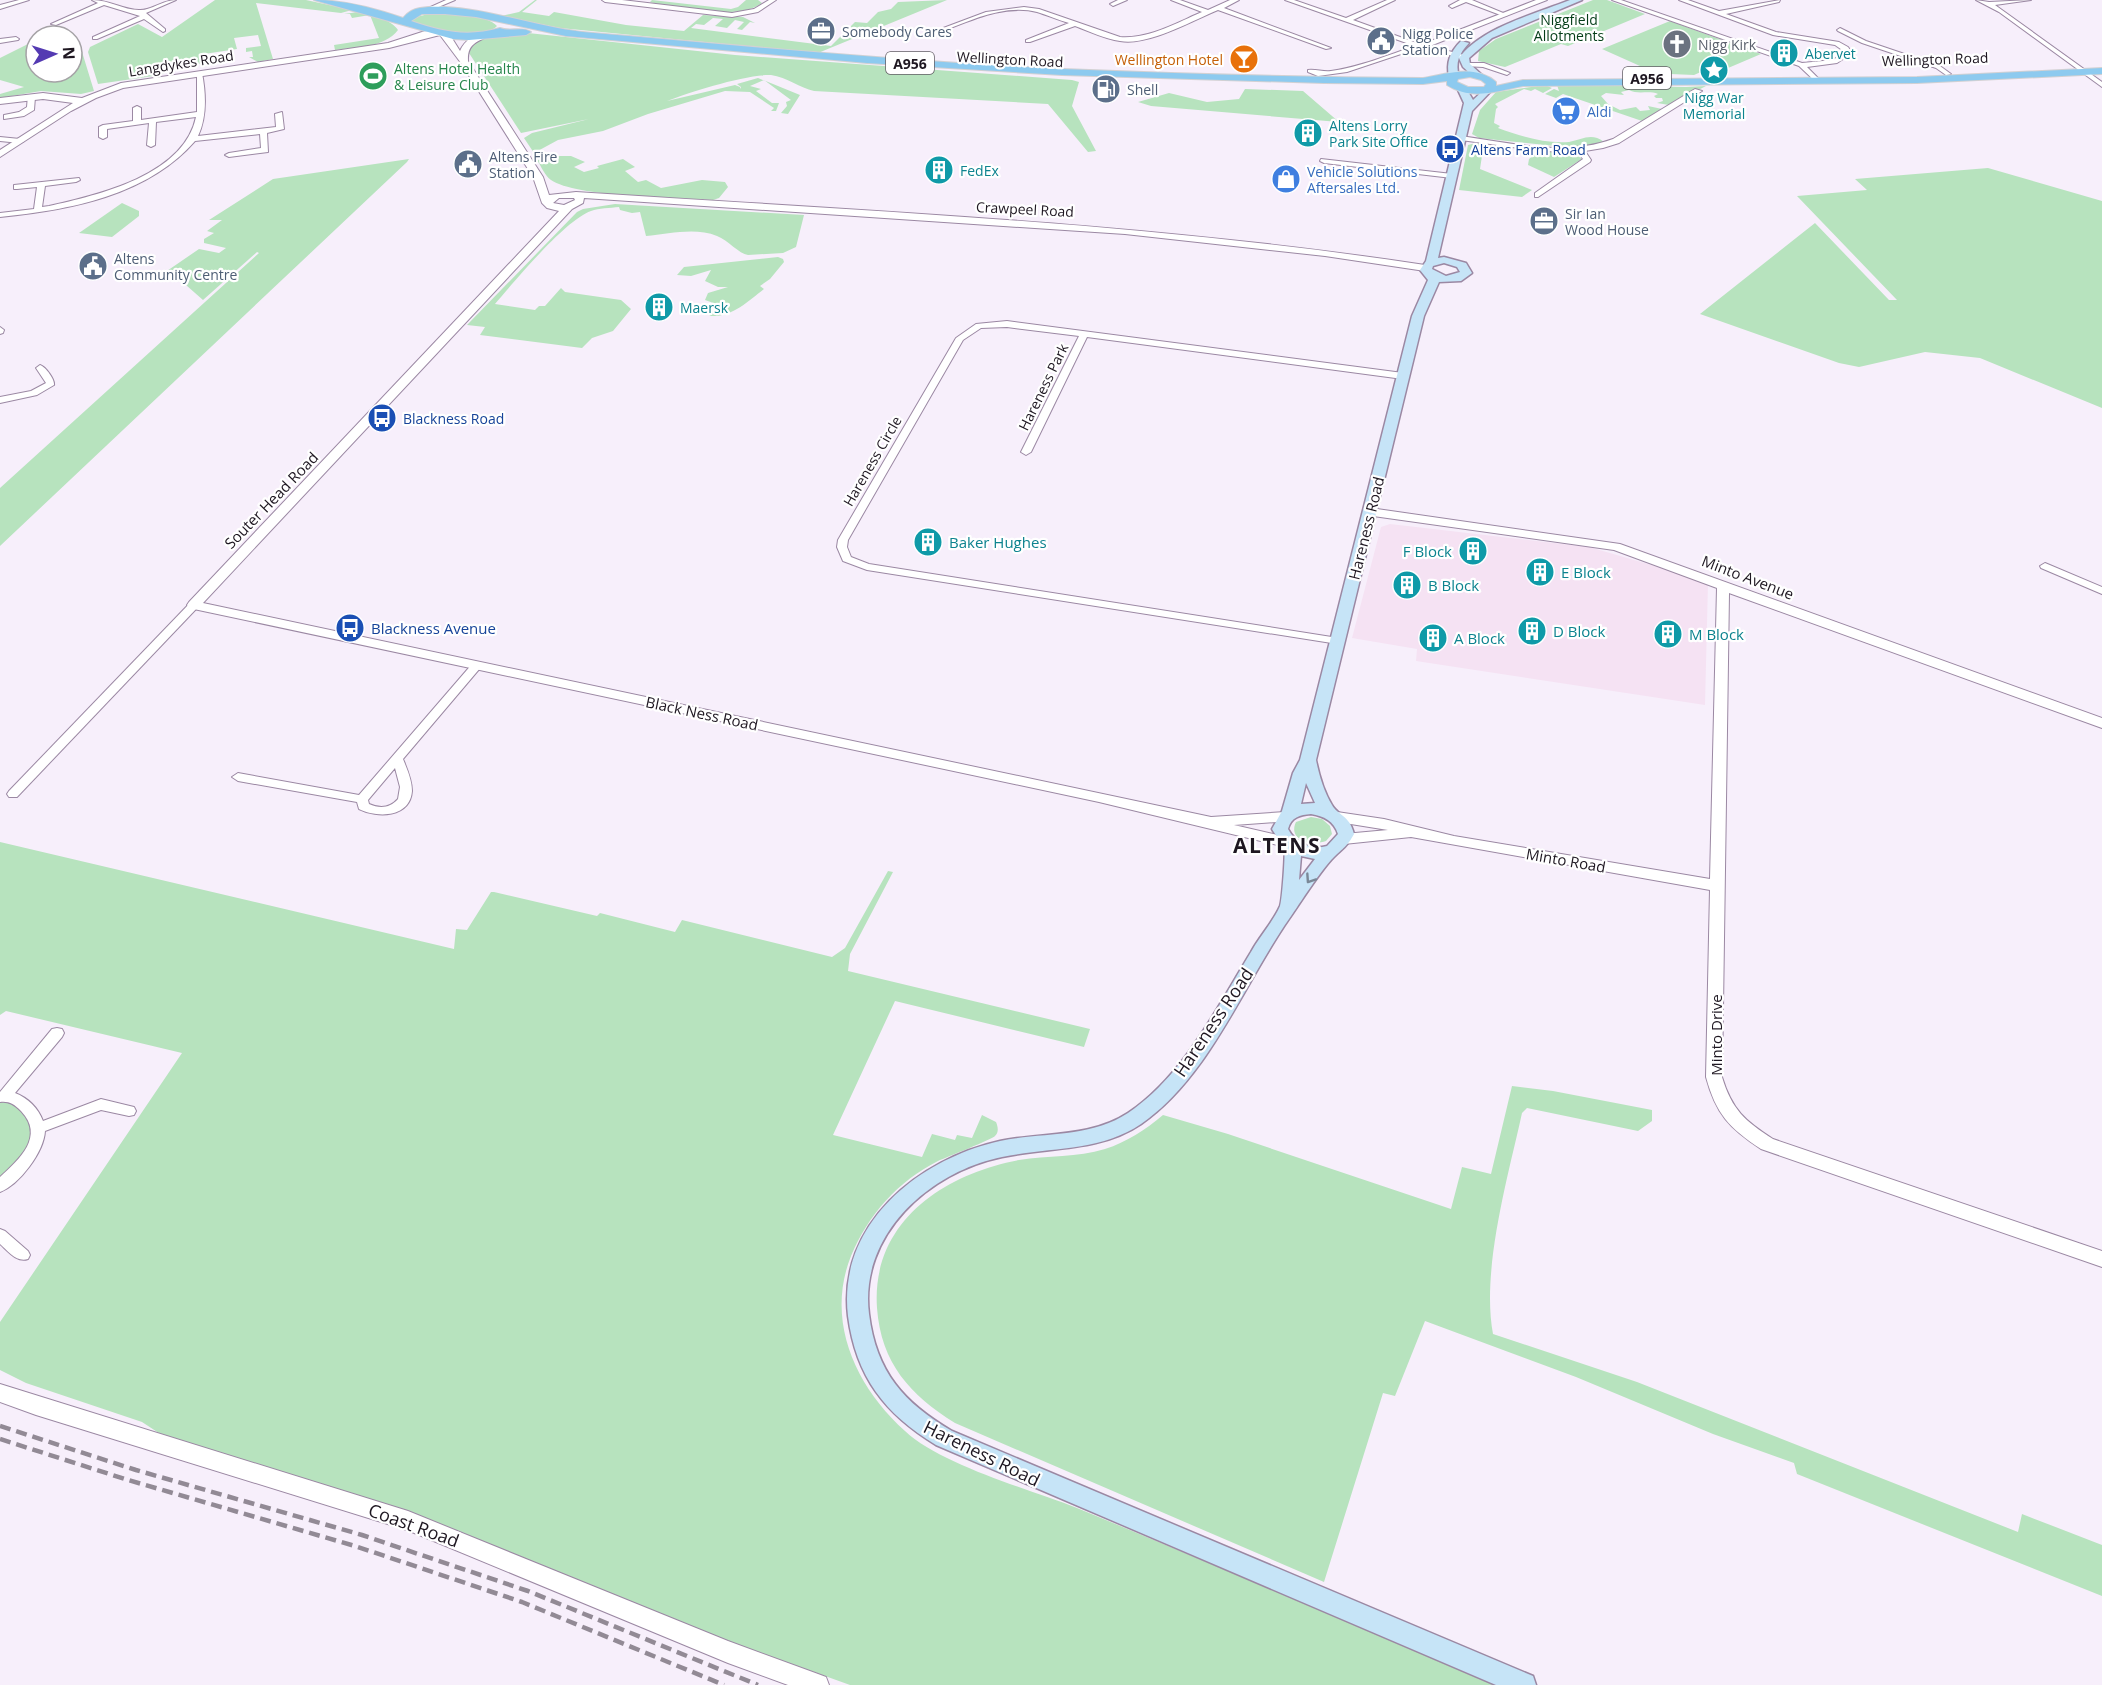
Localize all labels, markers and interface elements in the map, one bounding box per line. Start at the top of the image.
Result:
park label: Niggfield Allotments [1534,10,1605,45]
office icon: Somebody Cares [805,15,837,47]
place label: Somebody Cares [842,22,952,41]
north arrow [24,24,84,84]
place label: Nigg Police Station [1402,24,1474,59]
public building icon: Nigg Police Station [1365,25,1397,57]
church icon: Nigg Kirk [1661,28,1693,60]
place label: Nigg Kirk [1698,35,1757,54]
building icon: Abervet [1768,37,1800,69]
bar icon: Wellington Hotel [1228,43,1260,75]
place label: Abervet [1805,44,1856,63]
street label: Langdykes Road [127,45,235,81]
text: N [58,46,80,60]
street label: Wellington Road [956,47,1064,71]
street label: Wellington Road [1881,48,1989,70]
place label: Wellington Hotel [1115,50,1223,69]
road number: A956 [886,52,934,74]
place icon: Nigg War Memorial [1698,54,1730,86]
place label: Altens Hotel Health & Leisure Club [394,59,520,94]
sports icon: Altens Hotel Health & Leisure Club [357,60,389,92]
road number: A956 [1623,67,1671,89]
fuel station icon: Shell [1090,73,1122,105]
place label: Shell [1127,80,1158,99]
place label: Nigg War Memorial [1683,88,1745,123]
supermarket icon: Aldi [1550,95,1582,127]
place label: Aldi [1587,102,1612,121]
place label: Altens Lorry Park Site Office [1329,116,1428,151]
building icon: Altens Lorry Park Site Office [1292,117,1324,149]
bus stop icon: Altens Farm Road [1434,133,1466,165]
place label: Altens Farm Road [1471,140,1586,159]
place label: Altens Fire Station [489,147,558,182]
public building icon: Altens Fire Station [452,148,484,180]
building icon: FedEx [923,154,955,186]
place label: FedEx [960,161,999,180]
place label: Vehicle Solutions Aftersales Ltd. [1307,162,1418,197]
shop icon: Vehicle Solutions Aftersales Ltd. [1270,163,1302,195]
street label: Crawpeel Road [976,197,1074,221]
place label: Sir Ian Wood House [1565,204,1649,239]
office icon: Sir Ian Wood House [1528,205,1560,237]
place label: Altens Community Centre [114,249,237,284]
public building icon: Altens Community Centre [77,250,109,282]
building icon: Maersk [643,291,675,323]
place label: Maersk [680,298,729,317]
street label: Hareness Park [1014,340,1073,434]
bus stop icon: Blackness Road [366,402,398,434]
place label: Blackness Road [403,409,504,428]
street label: Hareness Circle [838,412,906,510]
street label: Souter Head Road [220,447,322,553]
street label: Hareness Road [1344,474,1388,582]
building icon: Baker Hughes [912,526,944,558]
place label: Baker Hughes [949,532,1047,552]
building icon: F Block [1457,535,1489,567]
place label: F Block [1403,541,1452,561]
street label: Minto Avenue [1699,550,1797,604]
building icon: E Block [1524,556,1556,588]
place label: E Block [1561,562,1611,582]
building icon: B Block [1391,569,1423,601]
place label: B Block [1428,575,1479,595]
bus stop icon: Blackness Avenue [334,612,366,644]
building icon: D Block [1516,615,1548,647]
place label: Blackness Avenue [371,618,496,638]
building icon: M Block [1652,618,1684,650]
place label: D Block [1553,621,1605,641]
building icon: A Block [1417,622,1449,654]
place label: M Block [1689,624,1744,644]
place label: A Block [1454,628,1505,648]
street label: Black Ness Road [644,691,760,735]
district label: ALTENS [1233,831,1321,859]
street label: Minto Road [1525,843,1607,877]
one-way arrow [1306,872,1317,883]
street label: Hareness Road [1168,963,1258,1081]
street label: Minto Drive [1706,994,1726,1076]
street label: Hareness Road [920,1414,1044,1492]
street label: Coast Road [365,1498,463,1552]

